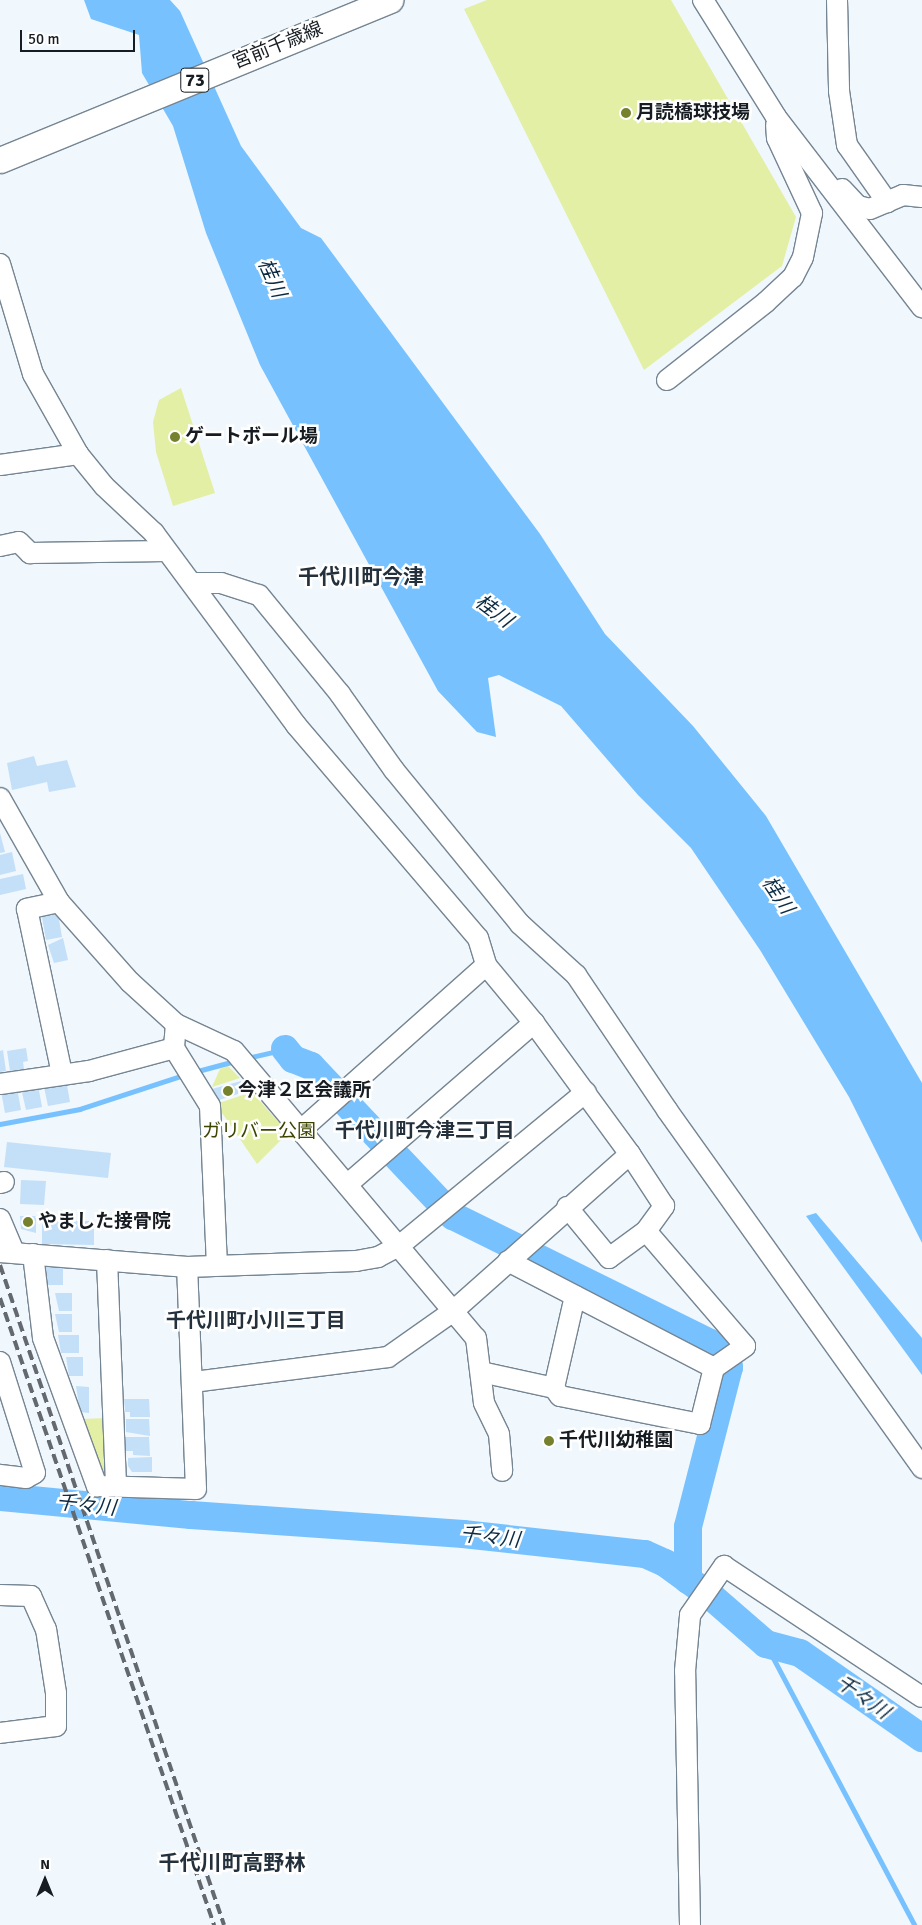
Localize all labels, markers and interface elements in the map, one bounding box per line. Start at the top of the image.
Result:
street label: 宮前千歳線 [230,18,326,74]
scale bar [22,20,138,52]
text: 50 m [28,30,59,48]
road number: 73 [180,64,210,96]
place label: 月読橋球技場 [636,102,750,124]
marker: 月読橋球技場 [620,107,632,119]
water label: 桂川 [253,255,291,301]
place label: ゲートボール場 [185,426,318,448]
marker: ゲートボール場 [169,431,181,443]
district label: 千代川町今津 [298,564,424,590]
water label: 桂川 [471,589,517,633]
water label: 桂川 [757,872,799,918]
place label: 今津２区会議所 [238,1080,371,1102]
marker: 今津２区会議所 [222,1085,234,1097]
district label: 千代川町今津三丁目 [335,1118,515,1142]
park label: ガリバー公園 [202,1121,316,1143]
place label: やました接骨院 [38,1211,171,1233]
marker: やました接骨院 [22,1216,34,1228]
district label: 千代川町小川三丁目 [166,1308,346,1332]
place label: 千代川幼稚園 [559,1430,673,1452]
marker: 千代川幼稚園 [543,1435,555,1447]
water label: 千々川 [55,1490,117,1520]
water label: 千々川 [459,1522,521,1552]
water label: 千々川 [832,1670,894,1724]
district label: 千代川町高野林 [159,1850,305,1876]
north arrow [20,1855,70,1905]
text: N [40,1856,50,1873]

